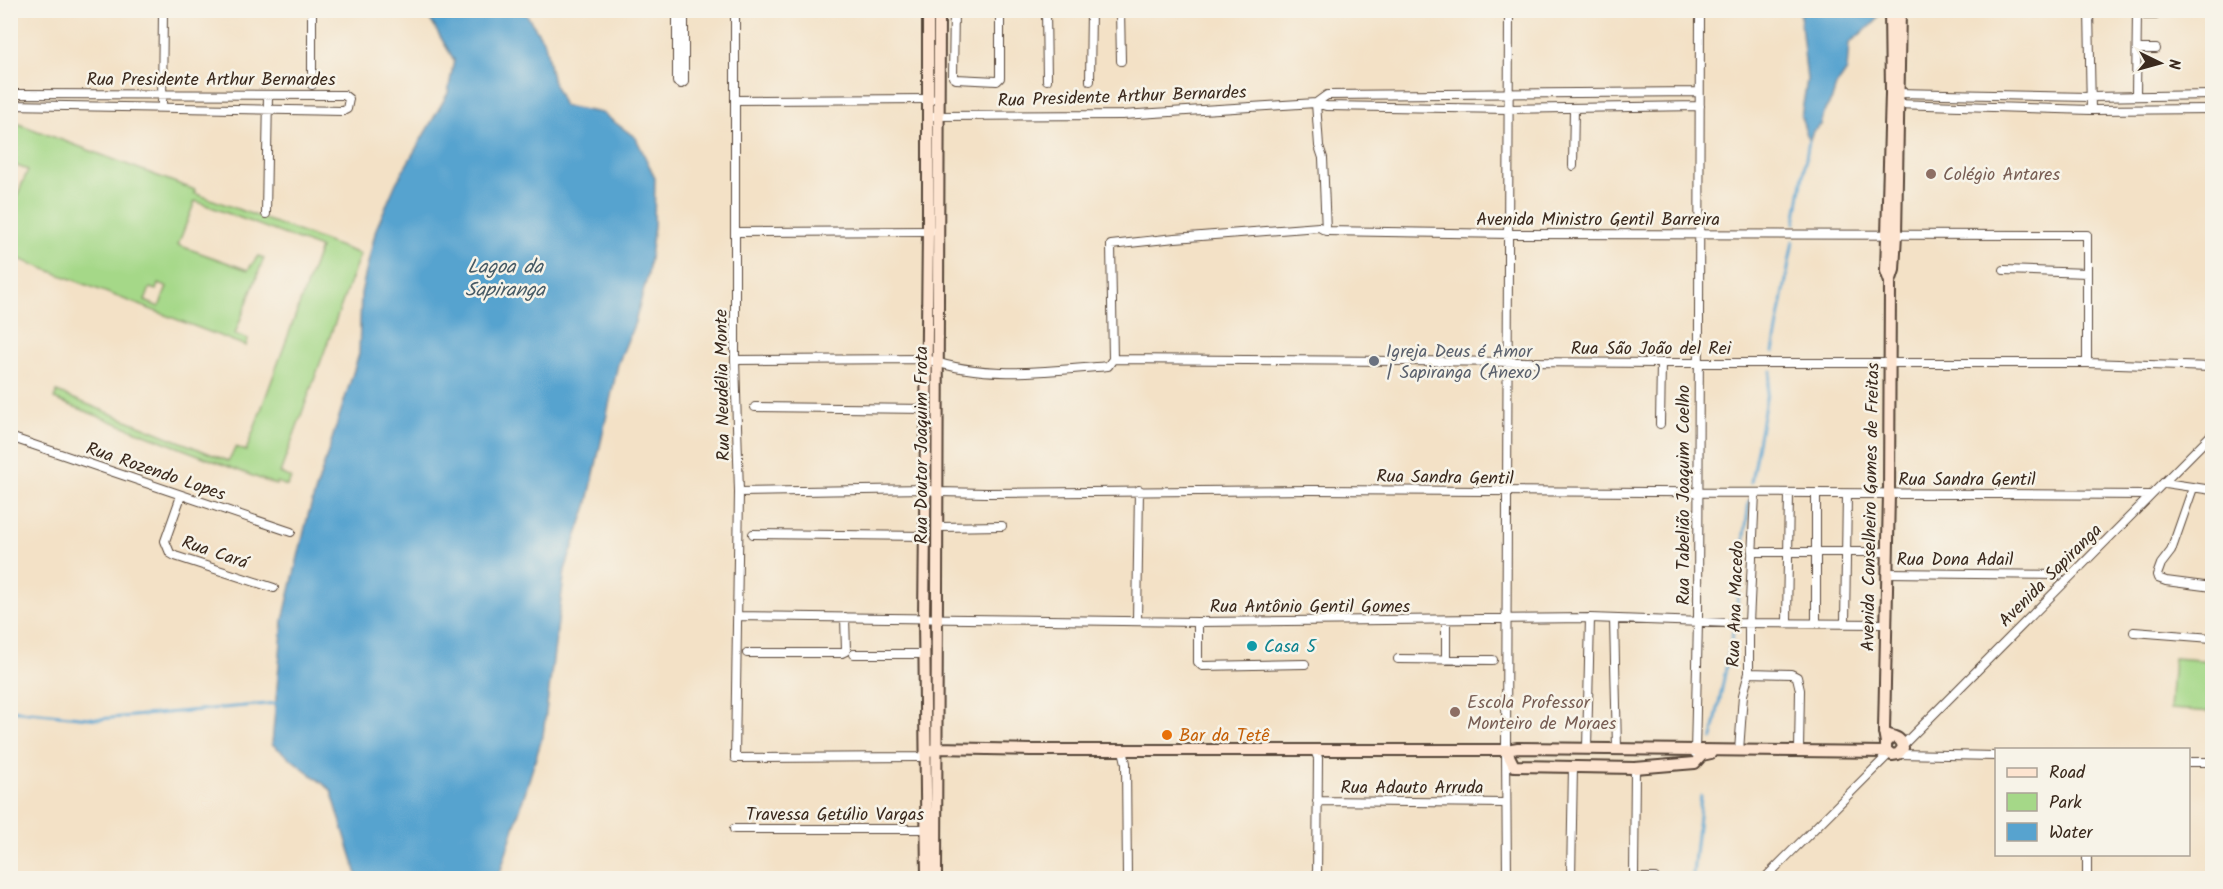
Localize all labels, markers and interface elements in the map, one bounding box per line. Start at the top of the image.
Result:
north arrow [2130,33,2190,93]
text: N [2161,58,2186,70]
street label: Rua Presidente Arthur Bernardes [86,66,336,95]
street label: Rua Presidente Arthur Bernardes [997,79,1247,116]
place label: Colégio Antares [1943,161,2060,190]
marker: Colégio Antares [1924,167,1938,181]
street label: Avenida Ministro Gentil Barreira [1476,206,1720,235]
water label: Lagoa da Sapiranga [465,252,547,307]
street label: Rua Neudélia Monte [708,309,739,461]
street label: Rua São João del Rei [1571,335,1732,364]
place label: Igreja Deus é Amor | Sapiranga (Anexo) [1386,338,1541,388]
street label: Rua Doutor Joaquim Frota [908,346,937,544]
marker: Igreja Deus é Amor | Sapiranga (Anexo) [1367,354,1381,368]
street label: Avenida Conselheiro Gomes de Freitas [1854,362,1889,652]
street label: Rua Tabelião Joaquim Coelho [1670,385,1699,605]
street label: Rua Rozendo Lopes [82,435,229,510]
street label: Rua Sandra Gentil [1376,463,1514,494]
street label: Rua Sandra Gentil [1898,466,2036,495]
street label: Avenida Sapiranga [1992,517,2110,635]
street label: Rua Cará [177,529,253,579]
street label: Rua Ana Macedo [1720,540,1753,668]
street label: Rua Dona Adail [1897,546,2014,575]
street label: Rua Antônio Gentil Gomes [1210,593,1411,622]
place label: Casa 5 [1264,633,1318,662]
marker: Casa 5 [1245,639,1259,653]
place label: Escola Professor Monteiro de Moraes [1467,689,1617,739]
marker: Escola Professor Monteiro de Moraes [1448,705,1462,719]
place label: Bar da Tetê [1179,722,1270,751]
marker: Bar da Tetê [1160,728,1174,742]
legend [1995,748,2190,856]
text: Road [2049,759,2086,788]
street label: Rua Adauto Arruda [1340,774,1484,803]
text: Park [2049,789,2082,818]
street label: Travessa Getúlio Vargas [746,801,924,830]
text: Water [2049,819,2094,848]

